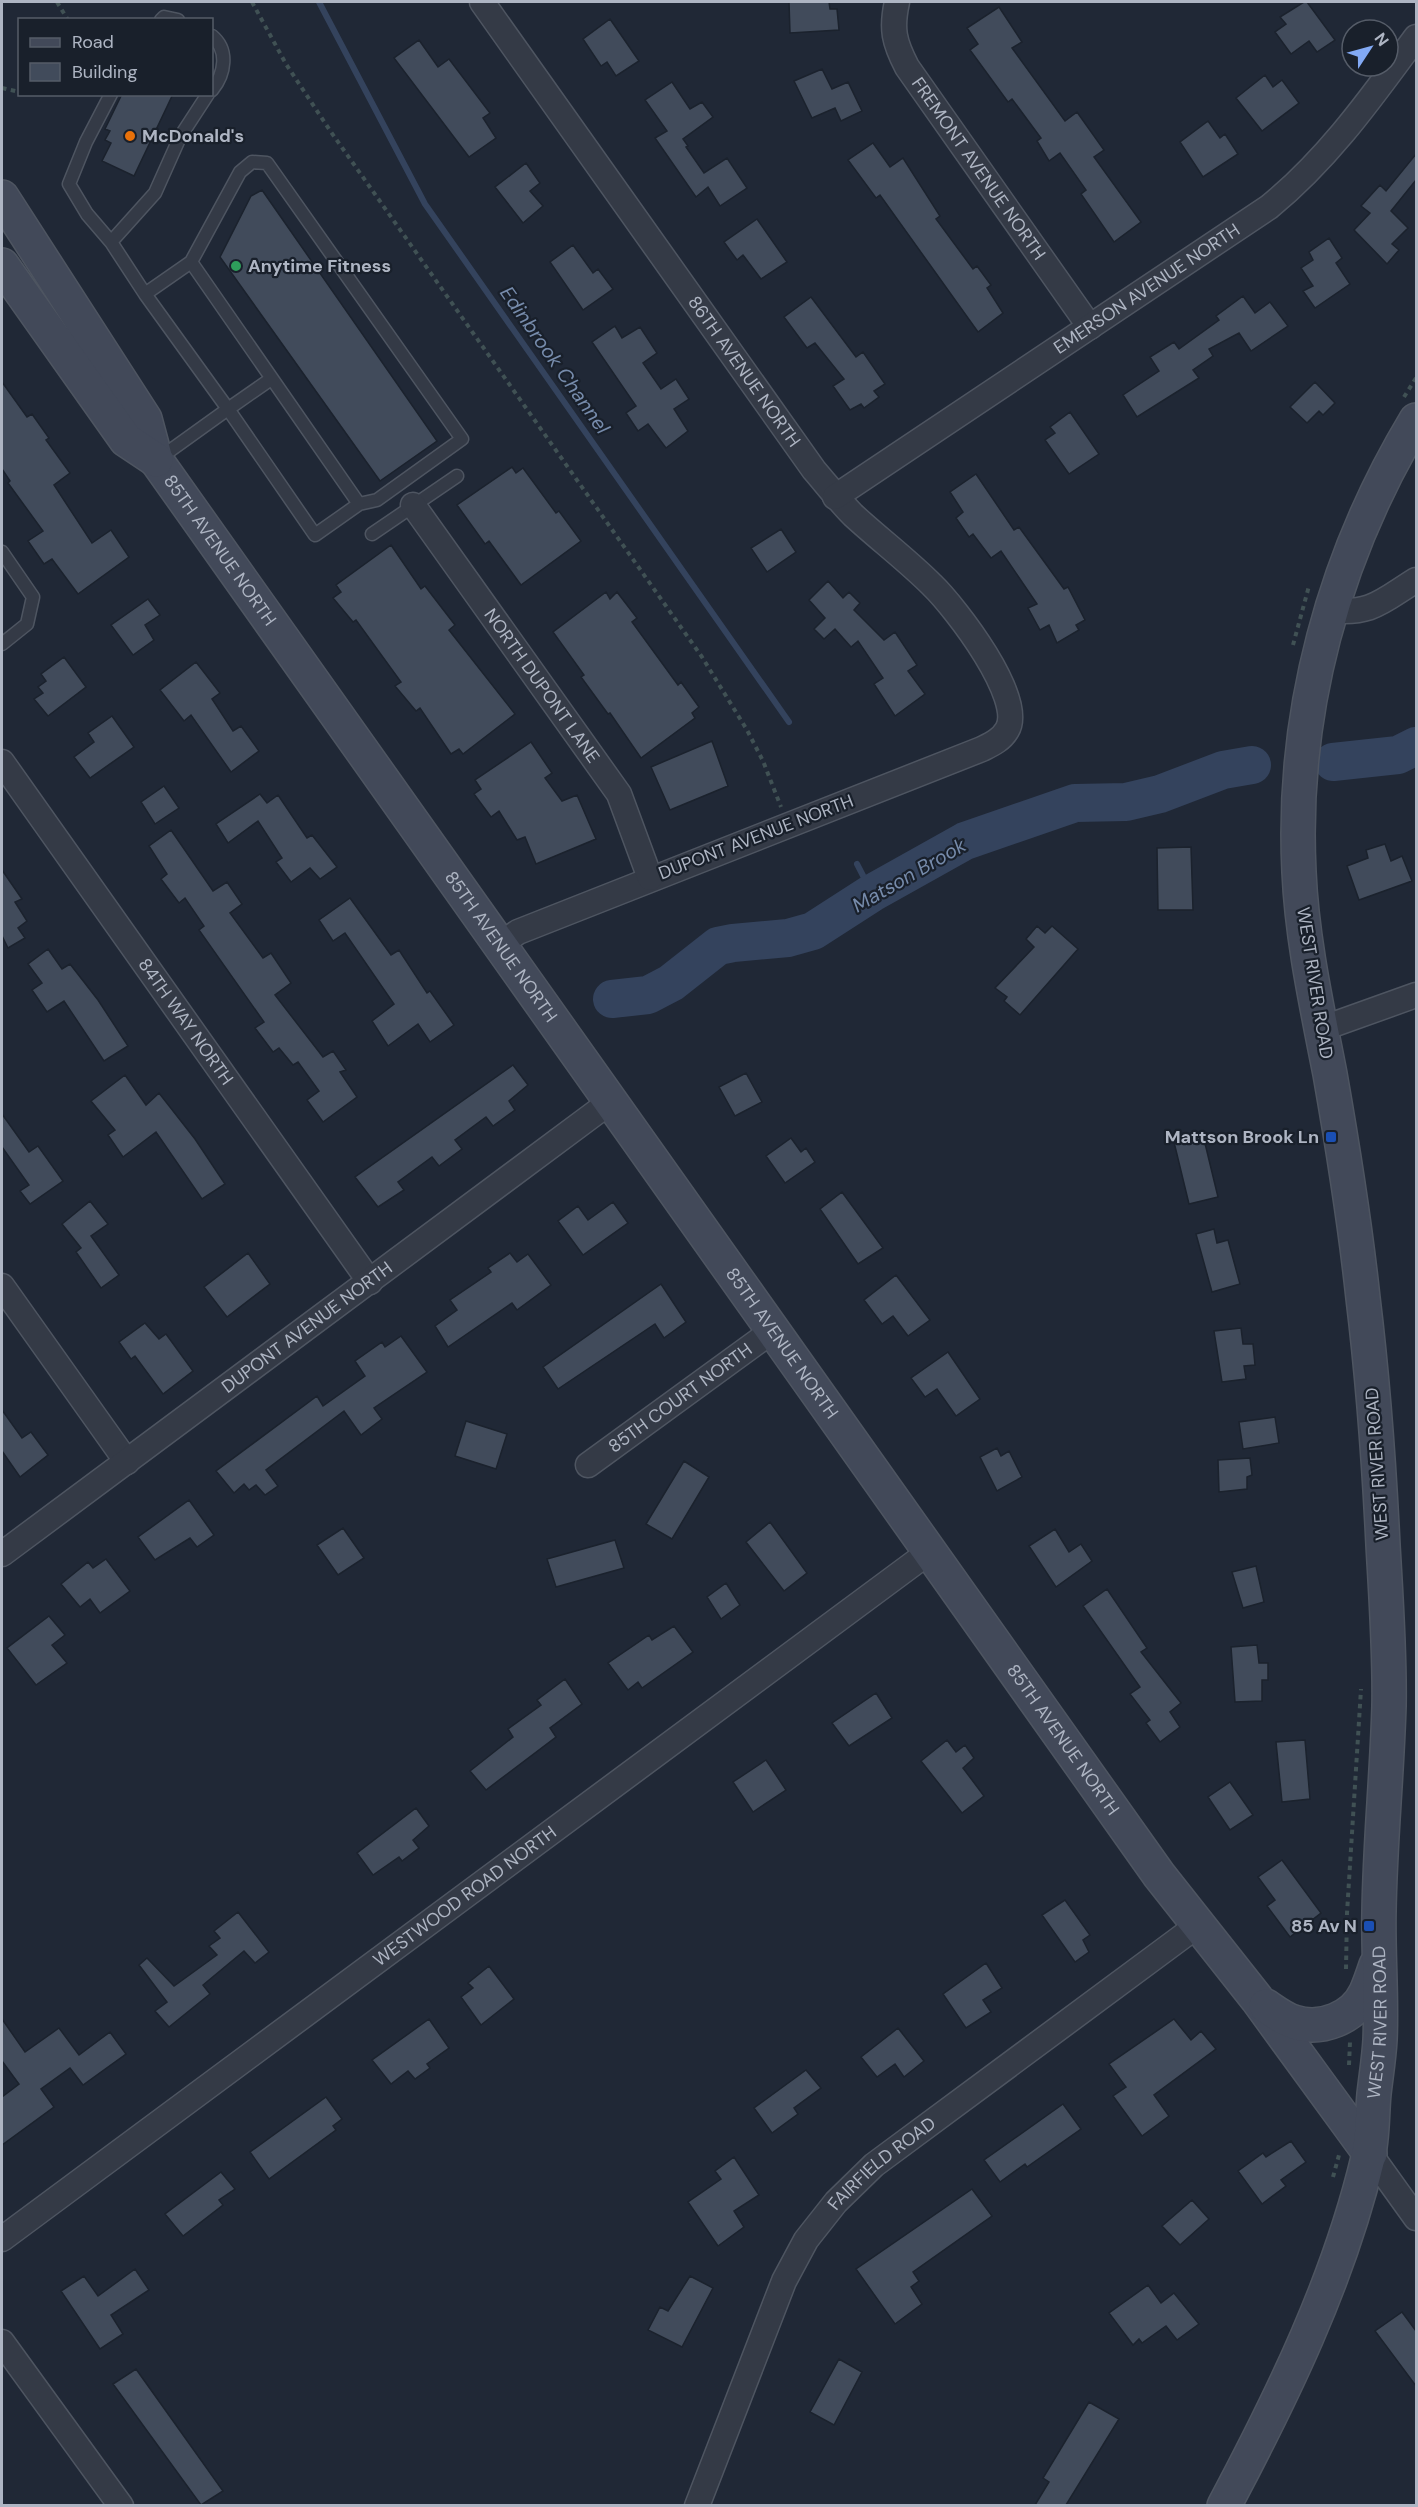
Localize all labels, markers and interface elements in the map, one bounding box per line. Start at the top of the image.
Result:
legend [18,18,213,96]
north arrow [1340,18,1400,78]
text: N [1370,29,1394,50]
text: Road [72,30,114,54]
text: Building [72,60,137,84]
street label: FREMONT AVENUE NORTH [906,73,1051,265]
place label: McDonald's [142,124,244,148]
marker: McDonald's [123,129,137,143]
street label: EMERSON AVENUE NORTH [1049,218,1244,359]
place label: Anytime Fitness [248,254,391,278]
marker: Anytime Fitness [229,259,243,273]
water label: Edinbrook Channel [494,281,616,439]
street label: 86TH AVENUE NORTH [682,291,806,452]
street label: 85TH AVENUE NORTH [158,470,282,630]
street label: NORTH DUPONT LANE [479,604,605,768]
street label: DUPONT AVENUE NORTH [655,789,857,885]
water label: Matson Brook [847,831,971,918]
street label: 85TH AVENUE NORTH [439,866,563,1027]
street label: WEST RIVER ROAD [1291,905,1339,1061]
street label: 84TH WAY NORTH [133,953,239,1090]
place label: Mattson Brook Ln [1165,1125,1319,1149]
marker: Mattson Brook Ln [1324,1130,1338,1144]
street label: DUPONT AVENUE NORTH [217,1256,397,1399]
street label: 85TH AVENUE NORTH [720,1263,844,1423]
street label: 85TH COURT NORTH [603,1337,757,1458]
street label: WEST RIVER ROAD [1360,1387,1394,1541]
street label: 85TH AVENUE NORTH [1001,1659,1125,1820]
street label: WESTWOOD ROAD NORTH [368,1820,561,1972]
place label: 85 Av N [1291,1914,1357,1938]
marker: 85 Av N [1362,1919,1376,1933]
street label: WEST RIVER ROAD [1362,1945,1393,2100]
street label: FAIRFIELD ROAD [822,2111,940,2215]

